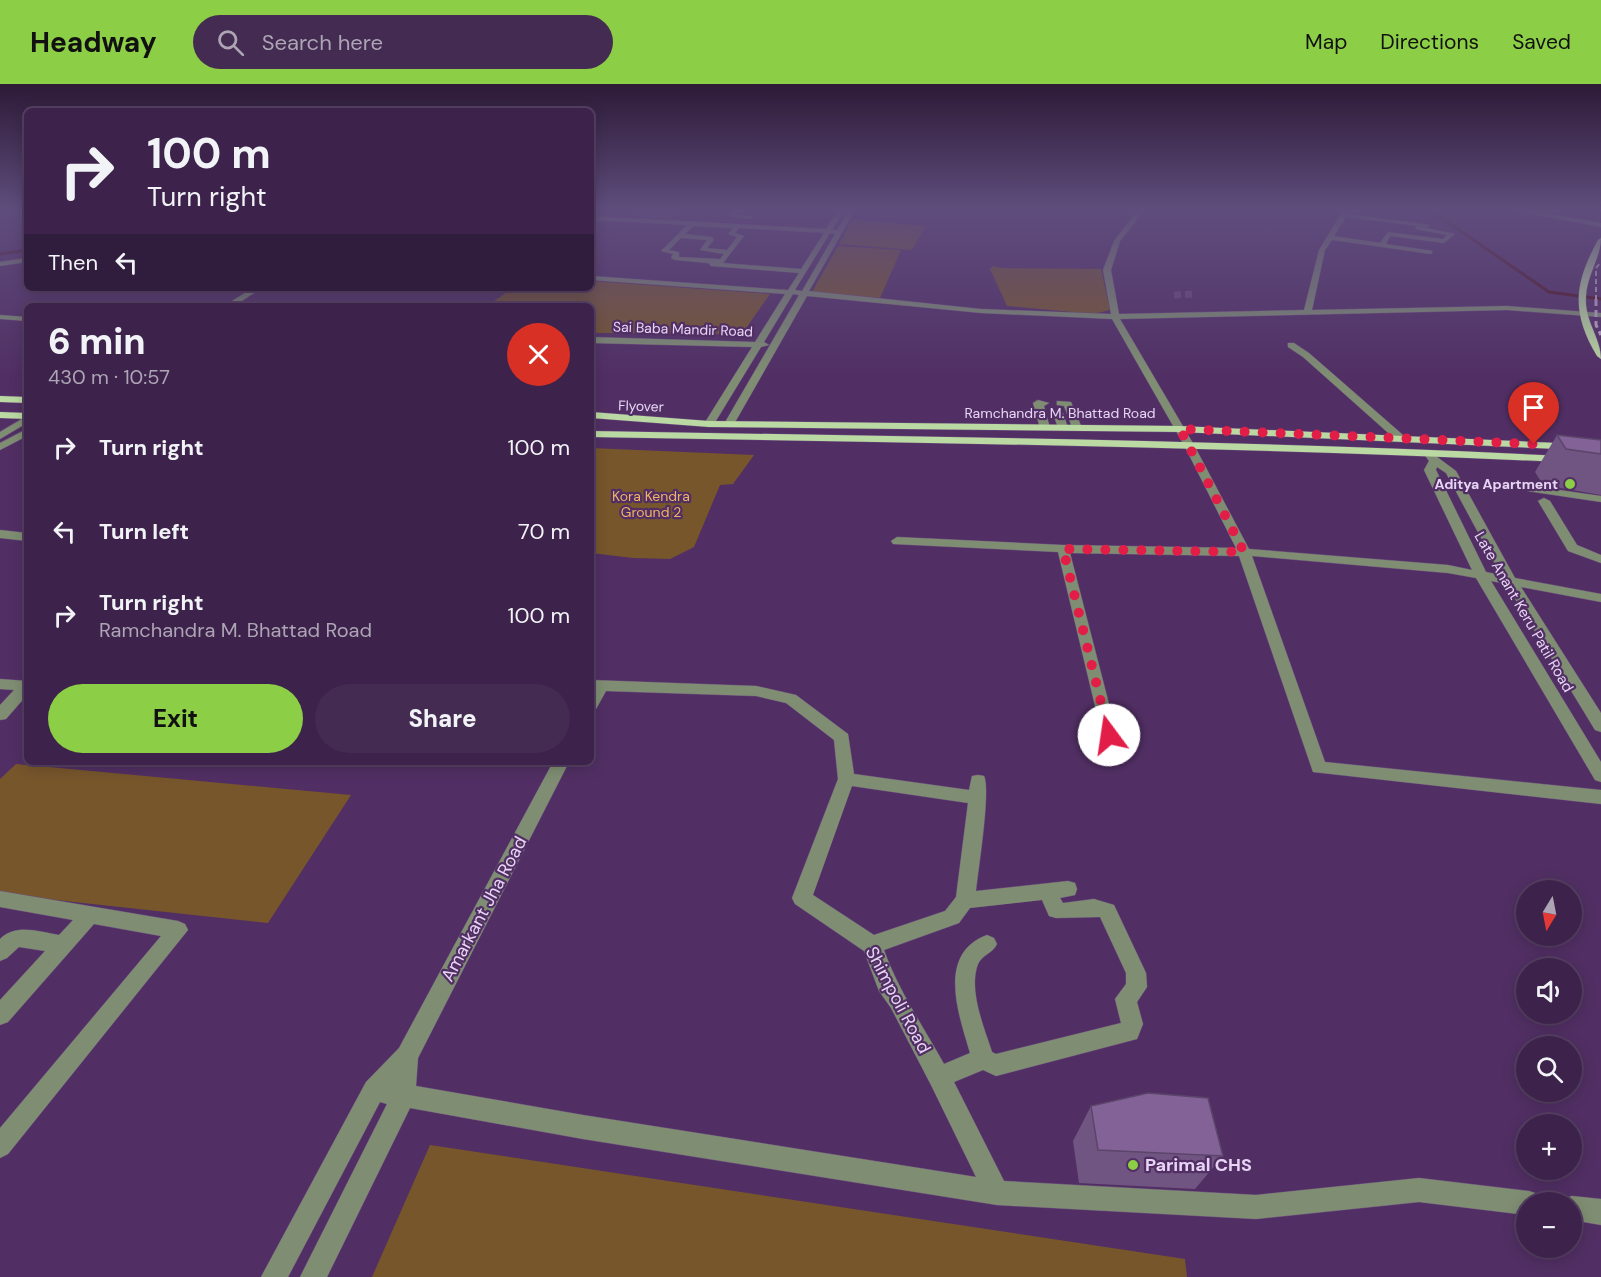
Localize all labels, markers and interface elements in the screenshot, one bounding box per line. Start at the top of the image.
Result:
search box [193,15,613,69]
text: Headway [30,24,157,61]
icon: search [214,26,247,59]
text: Search here [262,28,383,57]
text: Map [1305,28,1347,56]
text: Directions [1380,28,1479,56]
text: Saved [1512,28,1571,56]
text: 100 m [147,126,271,181]
icon: right [48,132,126,210]
text: Turn right [147,179,267,214]
icon: left [110,246,143,279]
text: Then [48,248,98,277]
text: 6 min [48,318,146,365]
street label: Sai Baba Mandir Road [613,318,753,340]
button: close [507,323,570,386]
text: 430 m · 10:57 [48,364,170,390]
pin [1508,382,1559,444]
icon: arrive [1517,391,1550,424]
street label: Flyover [618,396,664,416]
street label: Ramchandra M. Bhattad Road [964,404,1156,422]
icon: right [48,431,81,464]
text: Turn right [99,433,204,462]
text: 100 m [508,433,570,462]
place label: Aditya Apartment [1435,475,1558,493]
marker: Aditya Apartment [1563,477,1577,491]
park label: Kora Kendra Ground 2 [612,487,690,521]
icon: left [48,515,81,548]
text: Turn left [99,517,189,546]
text: 70 m [518,517,570,546]
street label: Late Anant Keru Patil Road [1470,528,1578,696]
text: Turn right [99,588,204,617]
icon: right [48,599,81,632]
text: 100 m [508,601,570,630]
text: Ramchandra M. Bhattad Road [99,617,372,643]
button: Exit [48,684,303,753]
button: Share [315,684,570,753]
position arrow [1077,703,1141,767]
street label: Amarkant Jha Road [436,832,532,986]
north arrow [1516,880,1582,946]
map controls [1516,880,1582,1258]
street label: Shimpoli Road [860,942,936,1058]
button: sound [1516,958,1582,1024]
button: search [1516,1036,1582,1102]
button: + [1516,1114,1582,1180]
place label: Parimal CHS [1145,1153,1252,1177]
marker: Parimal CHS [1126,1158,1140,1172]
button: − [1516,1192,1582,1258]

